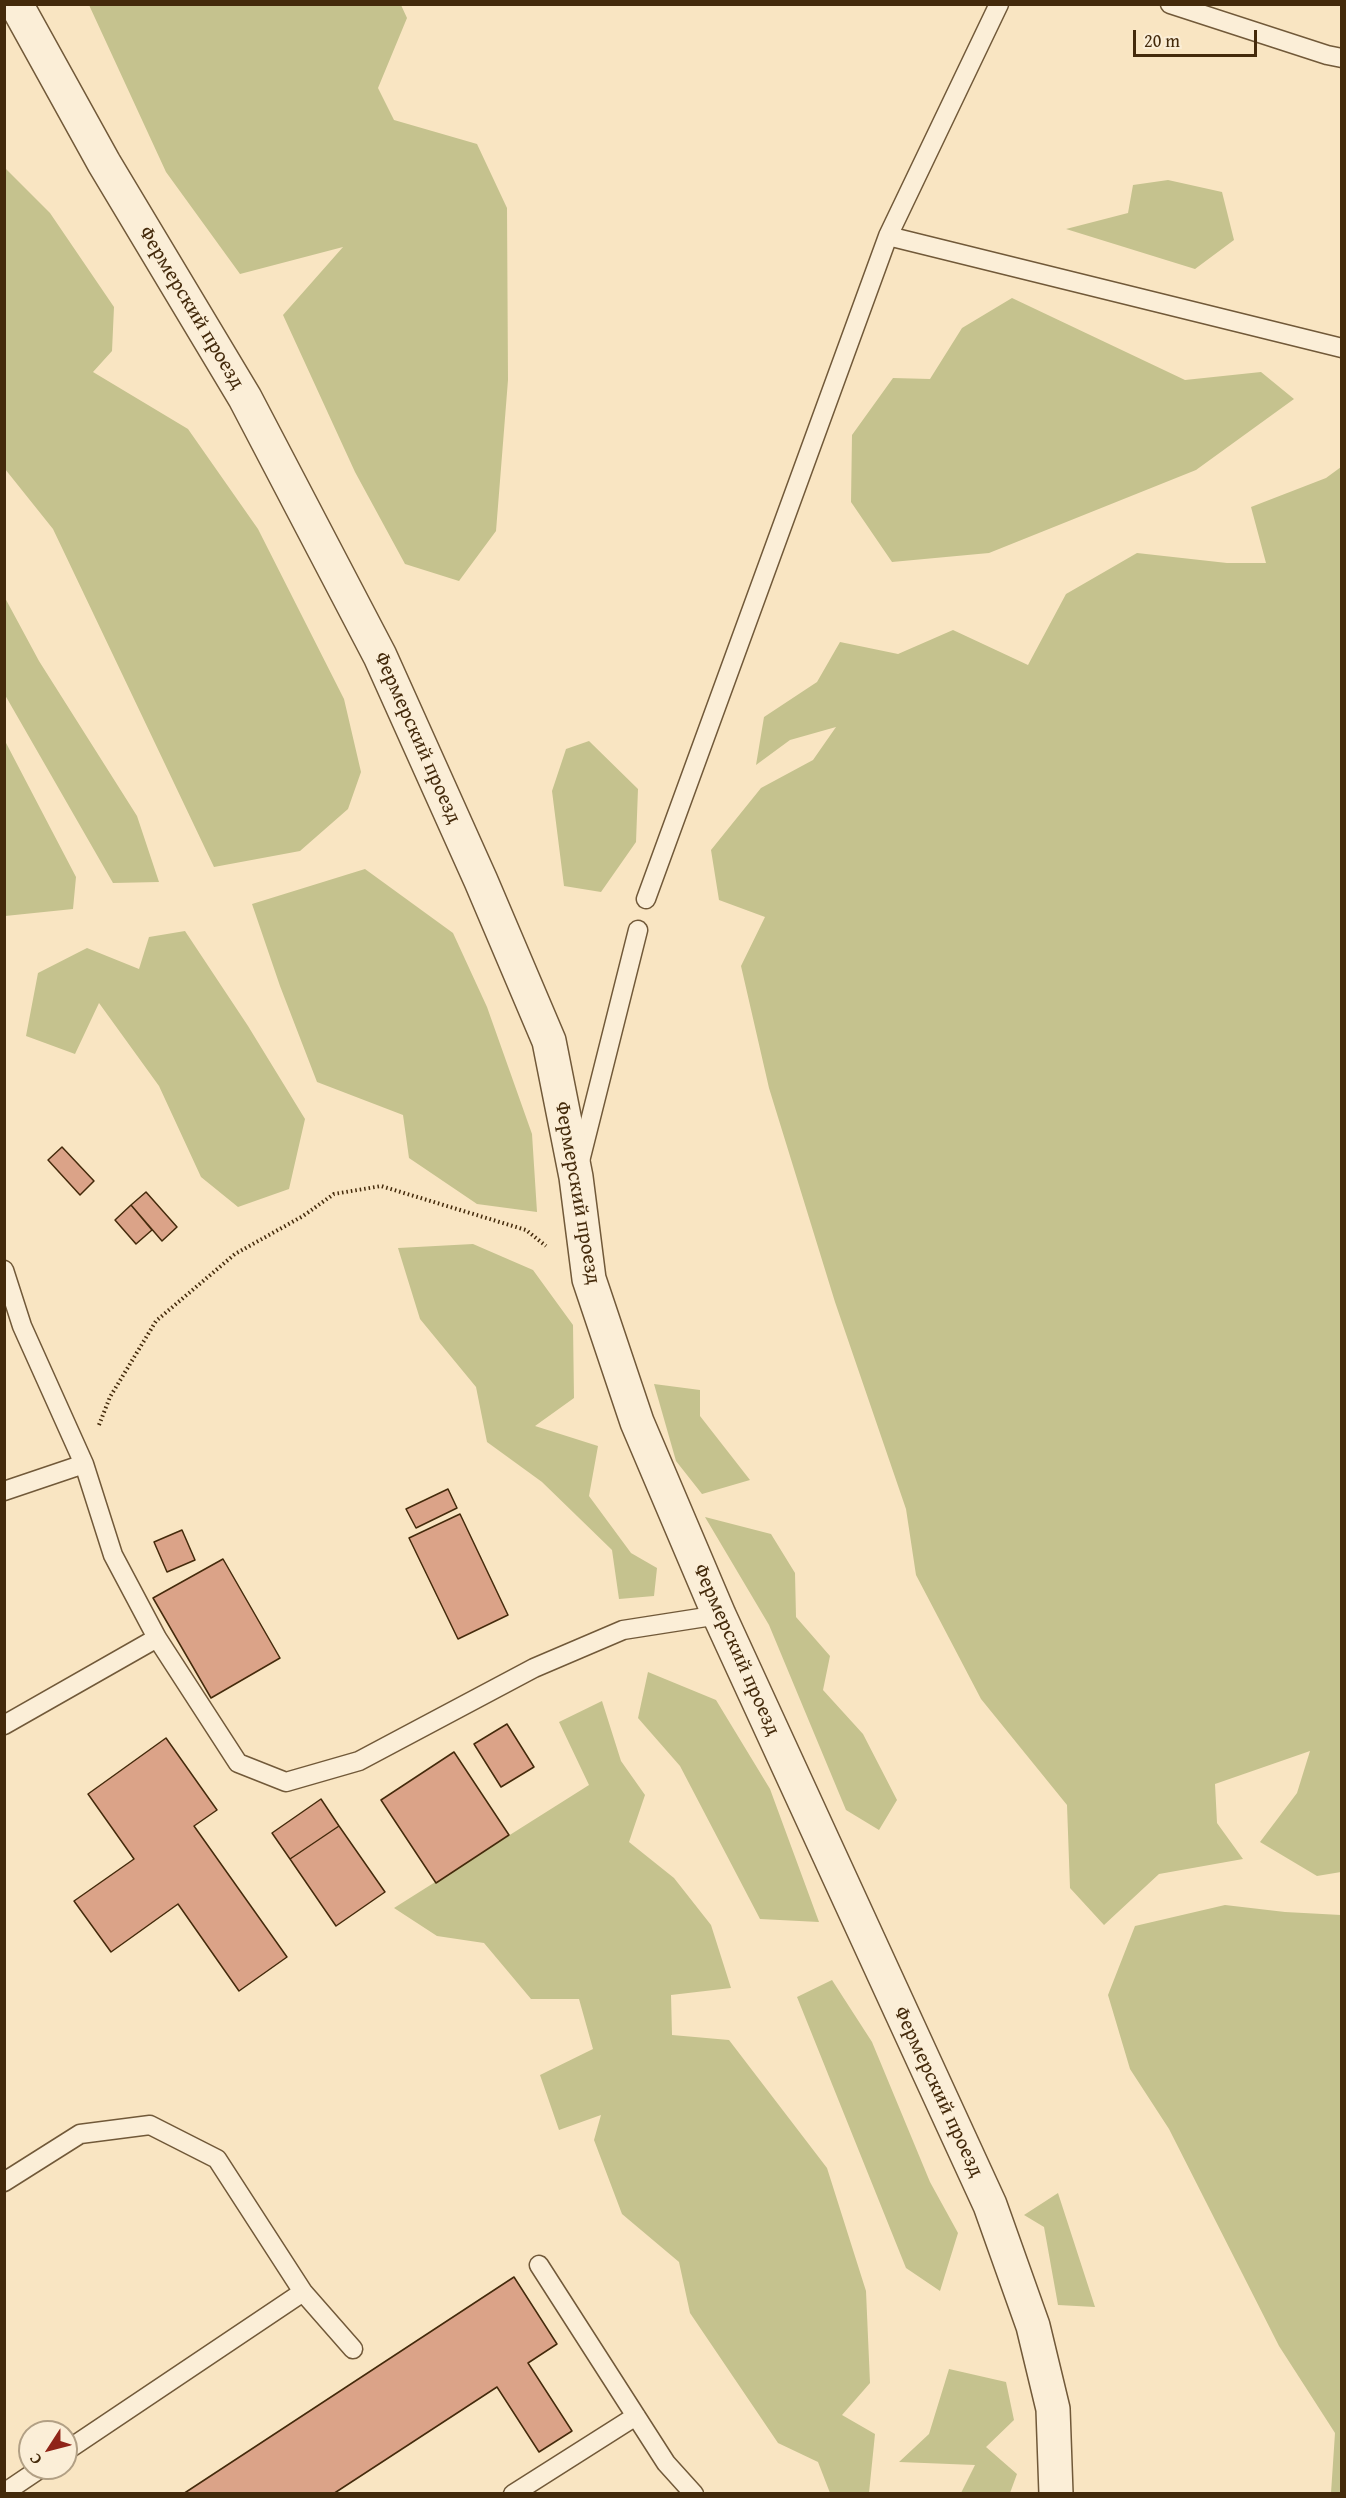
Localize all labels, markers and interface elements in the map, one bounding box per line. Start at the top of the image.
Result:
scale bar [1136,18,1260,56]
text: 20 m [1144,27,1180,54]
street label: Фермерский проезд [133,222,249,394]
street label: Фермерский проезд [368,648,466,828]
street label: Фермерский проезд [549,1100,605,1286]
street label: Фермерский проезд [687,1560,785,1740]
street label: Фермерский проезд [887,2003,989,2181]
north arrow [18,2420,78,2480]
text: С [23,2449,47,2470]

